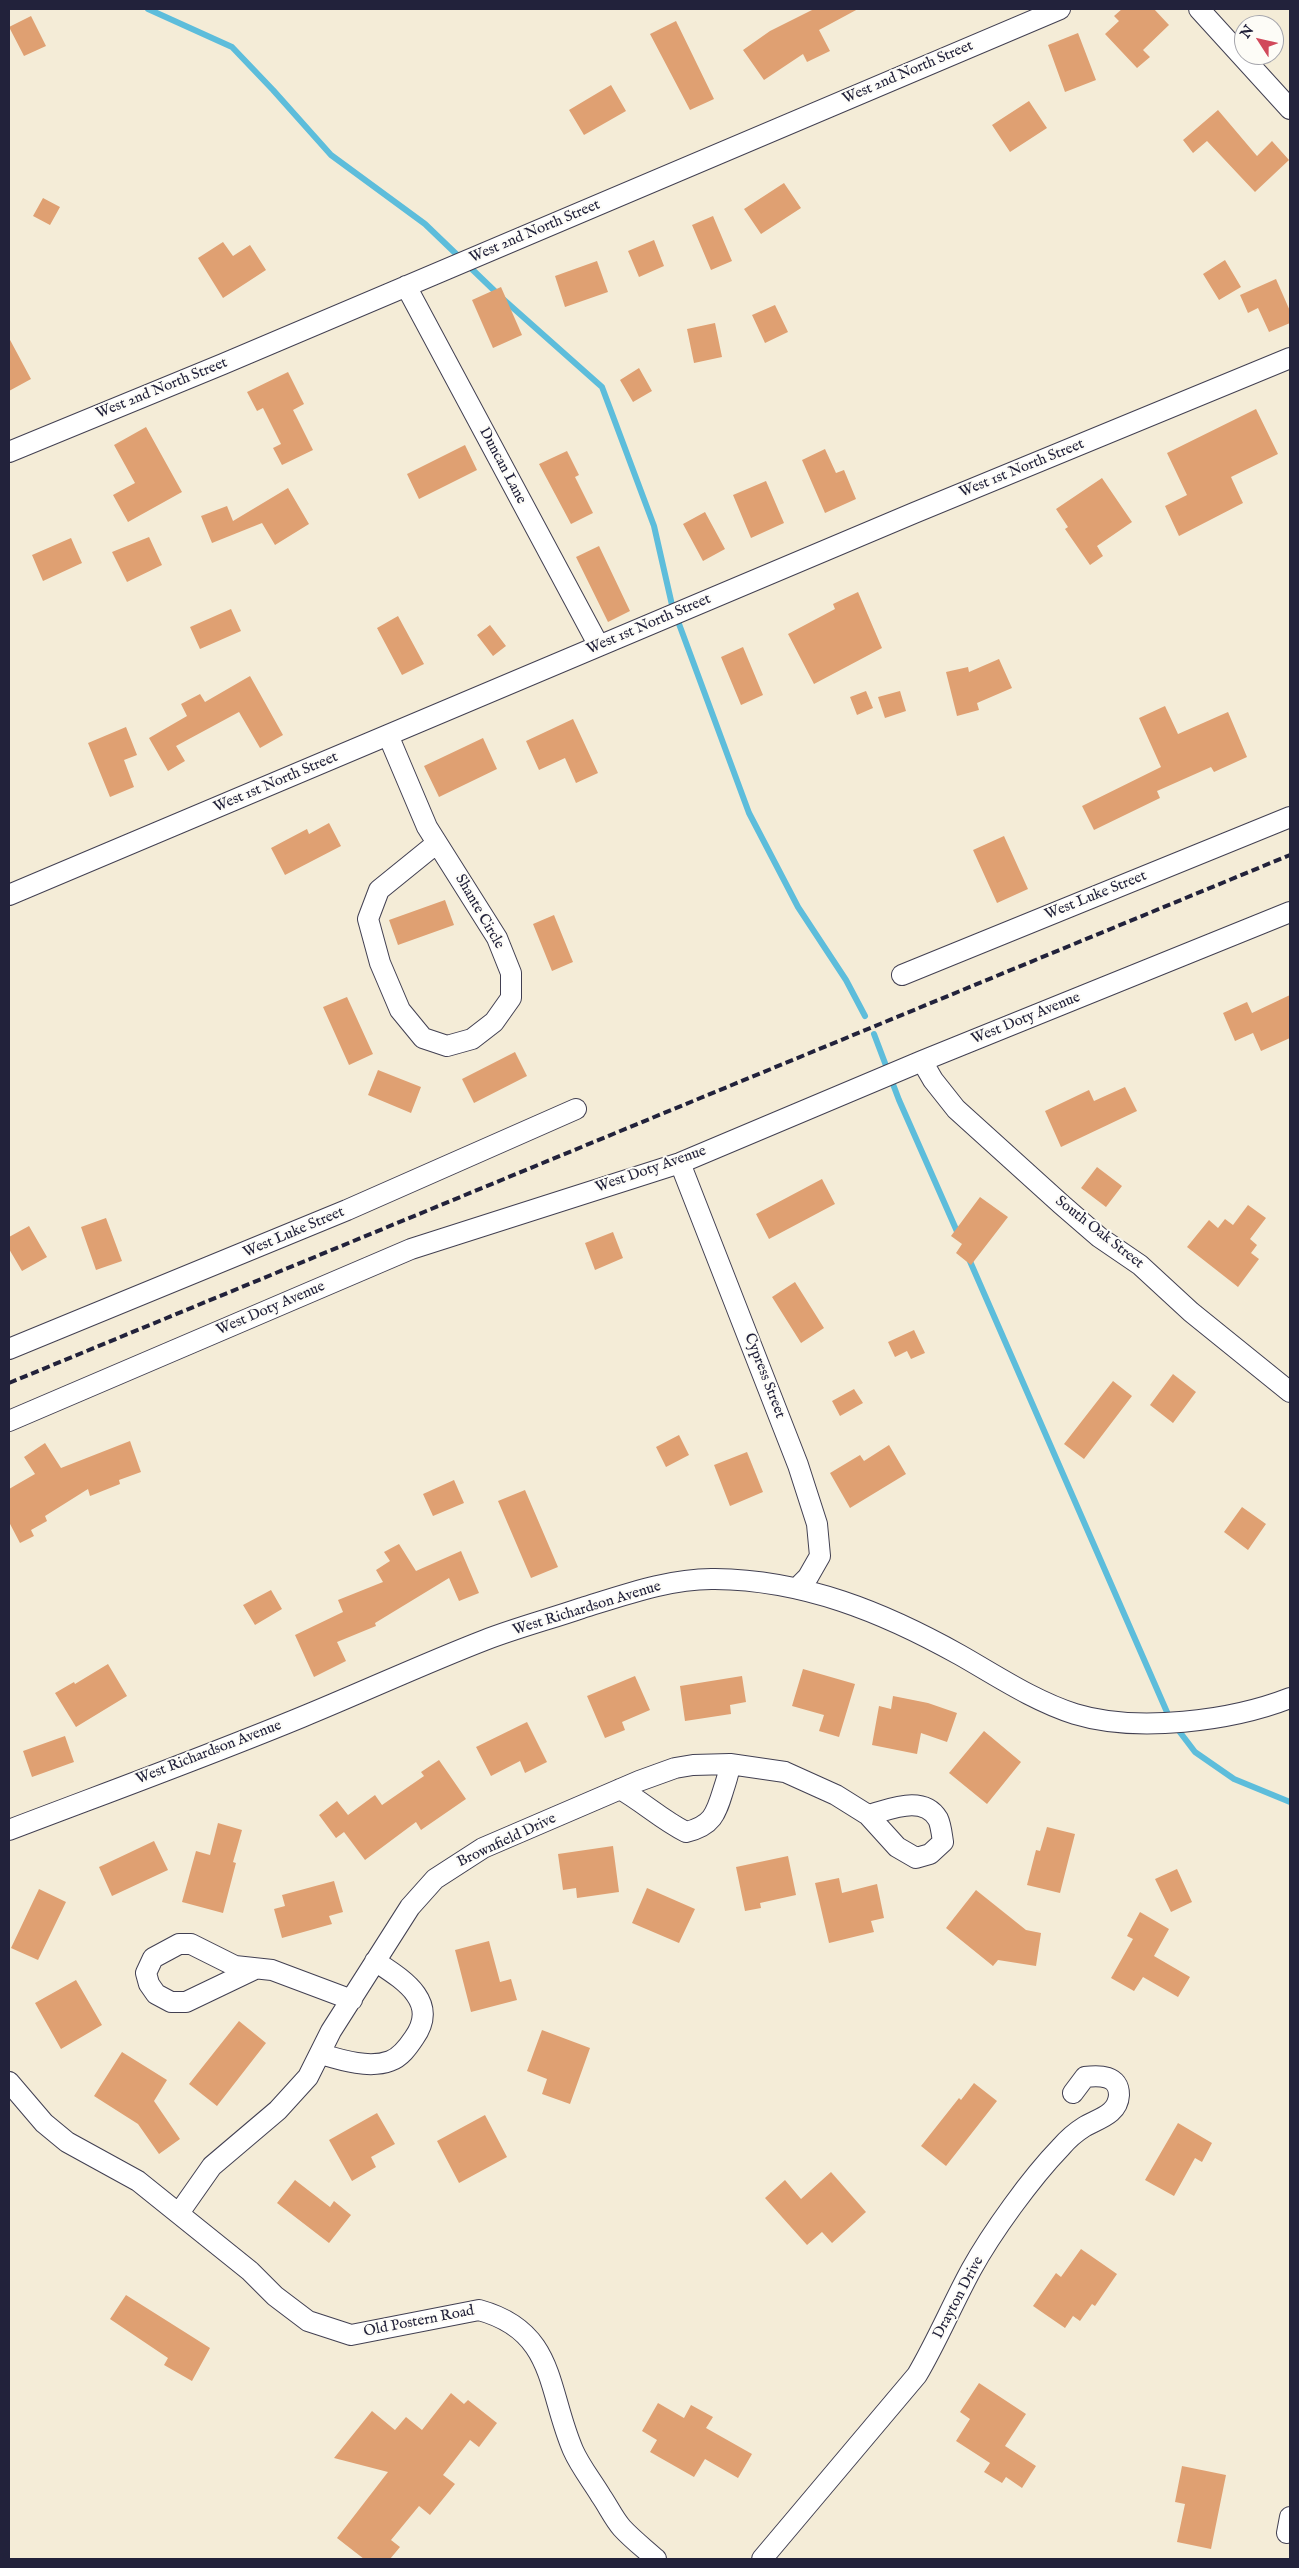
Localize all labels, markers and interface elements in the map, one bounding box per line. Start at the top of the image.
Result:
north arrow [1234,15,1284,65]
text: N [1237,22,1258,42]
street label: West 2nd North Street [840,37,976,109]
street label: West 2nd North Street [467,196,603,268]
street label: West 2nd North Street [94,354,230,424]
street label: Duncan Lane [474,425,530,507]
street label: West 1st North Street [957,436,1087,502]
street label: West 1st North Street [584,591,714,659]
street label: West 1st North Street [211,749,341,817]
street label: West Luke Street [1043,867,1149,925]
street label: Shante Circle [450,872,508,952]
street label: West Doty Avenue [969,989,1083,1049]
street label: West Doty Avenue [593,1143,709,1197]
street label: South Oak Street [1051,1193,1147,1273]
street label: West Luke Street [241,1204,347,1262]
street label: West Doty Avenue [214,1278,328,1340]
street label: Cypress Street [740,1331,788,1421]
street label: West Richardson Avenue [511,1578,663,1640]
street label: West Richardson Avenue [134,1717,284,1789]
street label: Brownfield Drive [455,1810,559,1872]
street label: Drayton Drive [930,2254,988,2342]
street label: Old Postern Road [362,2302,476,2342]

